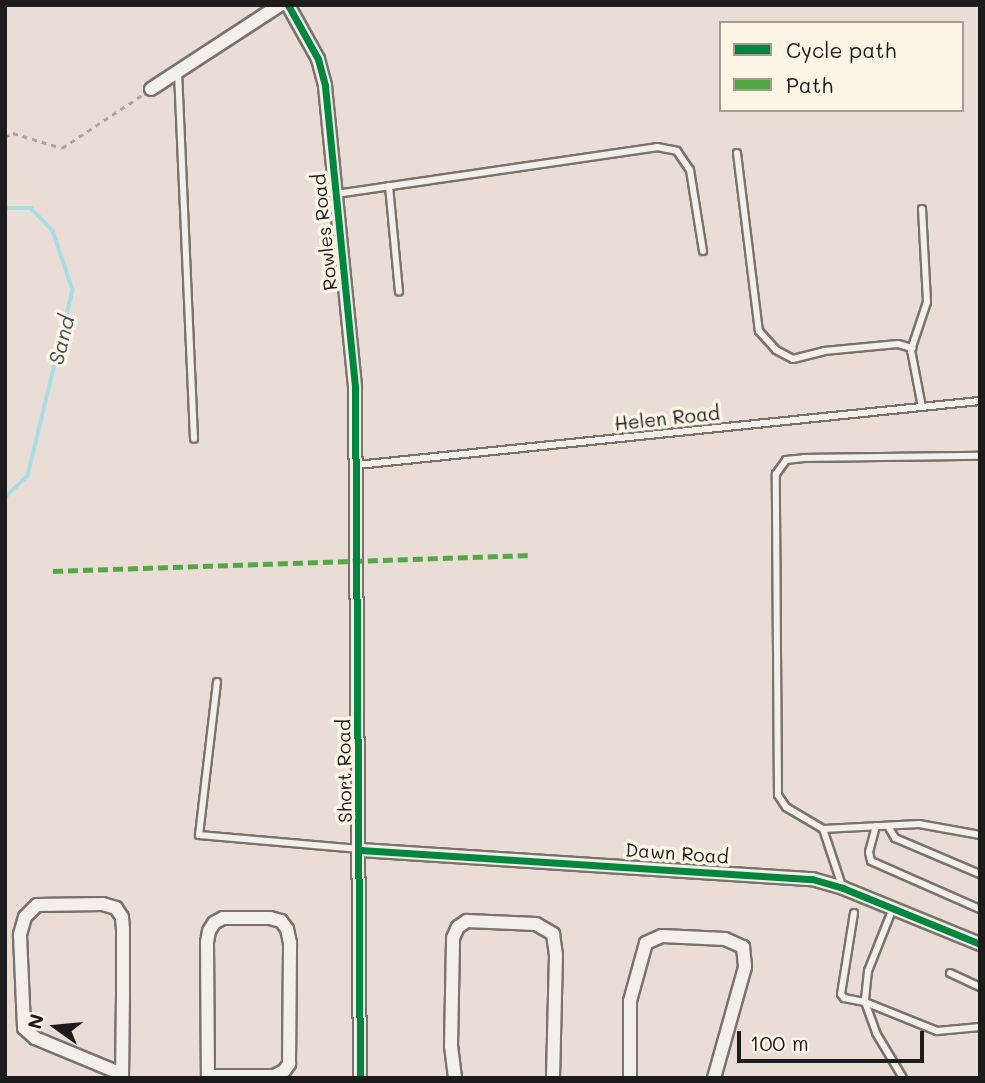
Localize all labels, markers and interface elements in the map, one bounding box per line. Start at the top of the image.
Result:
legend [719,21,964,112]
text: Cycle path [786,36,896,63]
text: Path [786,71,833,98]
street label: Rowles Road [307,172,341,292]
water label: Sand [43,313,79,367]
street label: Helen Road [613,401,721,435]
street label: Short Road [332,719,356,823]
street label: Dawn Road [625,838,729,868]
north arrow [21,992,91,1062]
text: N [21,1011,49,1032]
scale bar [740,1016,927,1060]
text: 100 m [750,1029,809,1056]

